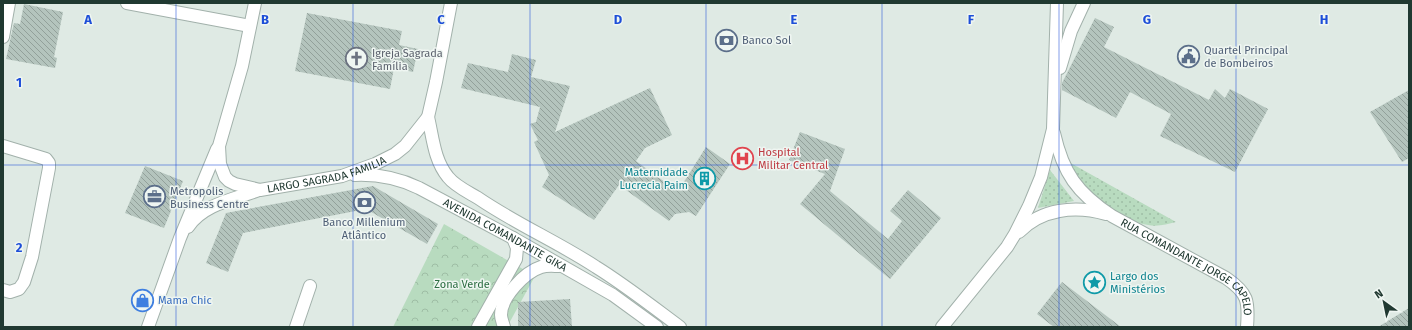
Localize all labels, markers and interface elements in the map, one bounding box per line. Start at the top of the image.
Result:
text: A [83,12,92,27]
text: B [261,12,269,27]
text: C [437,12,445,27]
text: D [614,12,623,27]
text: E [791,12,798,27]
text: F [968,12,975,27]
text: G [1143,12,1151,27]
text: H [1320,12,1328,27]
bank icon: Banco Sol [713,27,739,53]
place label: Banco Sol [742,34,791,47]
public building icon: Quartel Principal de Bombeiros [1175,43,1201,69]
place label: Quartel Principal de Bombeiros [1204,44,1288,70]
church icon: Igreja Sagrada Família [344,46,370,72]
place label: Igreja Sagrada Família [372,47,443,73]
text: 1 [16,75,22,90]
hospital icon: Hospital Militar Central [729,145,755,171]
place label: Hospital Militar Central [758,146,828,172]
street label: LARGO SAGRADA FAMILIA [266,153,389,196]
building icon: Maternidade Lucrecia Paim [691,165,717,191]
place label: Maternidade Lucrecia Paim [620,166,688,192]
office icon: Metropolis Business Centre [141,184,167,210]
place label: Metropolis Business Centre [170,185,249,211]
bank icon: Banco Millenium Atlântico [351,189,377,215]
street label: AVENIDA COMANDANTE GIKA [441,196,570,275]
place label: Banco Millenium Atlântico [323,216,405,242]
street label: RUA COMANDANTE JORGE CAPELO [1118,216,1254,316]
text: 2 [16,240,23,255]
place icon: Largo dos Ministérios [1081,269,1107,295]
place label: Largo dos Ministérios [1110,270,1165,296]
park label: Zona Verde [434,278,490,291]
north arrow [1364,282,1404,322]
shop icon: Mama Chic [130,287,156,313]
text: N [1372,287,1385,301]
place label: Mama Chic [158,294,212,307]

